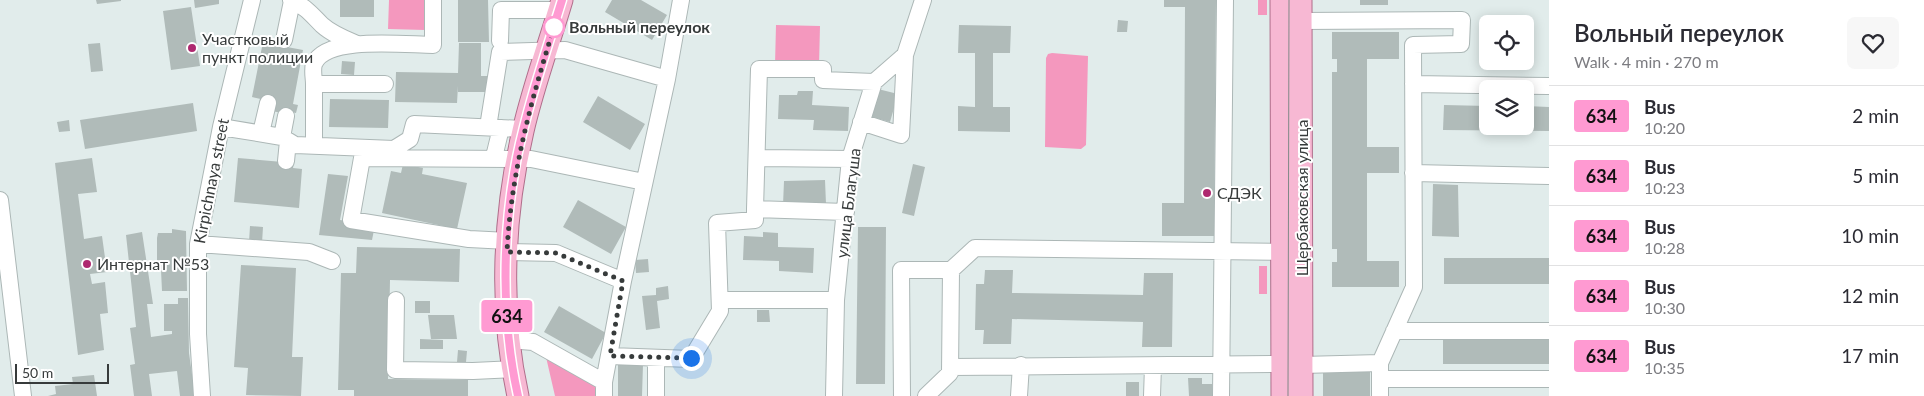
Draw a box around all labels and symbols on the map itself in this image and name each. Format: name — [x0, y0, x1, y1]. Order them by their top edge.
marker: Вольный переулок — [543, 16, 565, 38]
place label: Вольный переулок — [569, 17, 710, 36]
place label: Участковый пункт полиции — [202, 29, 313, 66]
marker: Участковый пункт полиции — [186, 42, 198, 54]
street label: Kirpichnaya street — [189, 116, 232, 245]
street label: Щербаковская улица — [1292, 120, 1311, 276]
street label: улица Благуша — [831, 147, 864, 259]
place label: СДЭК — [1217, 183, 1262, 202]
marker: СДЭК — [1201, 187, 1213, 199]
place label: Интернат №53 — [97, 254, 209, 273]
marker: Интернат №53 — [81, 258, 93, 270]
line badge: 634 — [478, 300, 536, 332]
your location — [679, 346, 704, 371]
scale bar — [15, 361, 109, 384]

